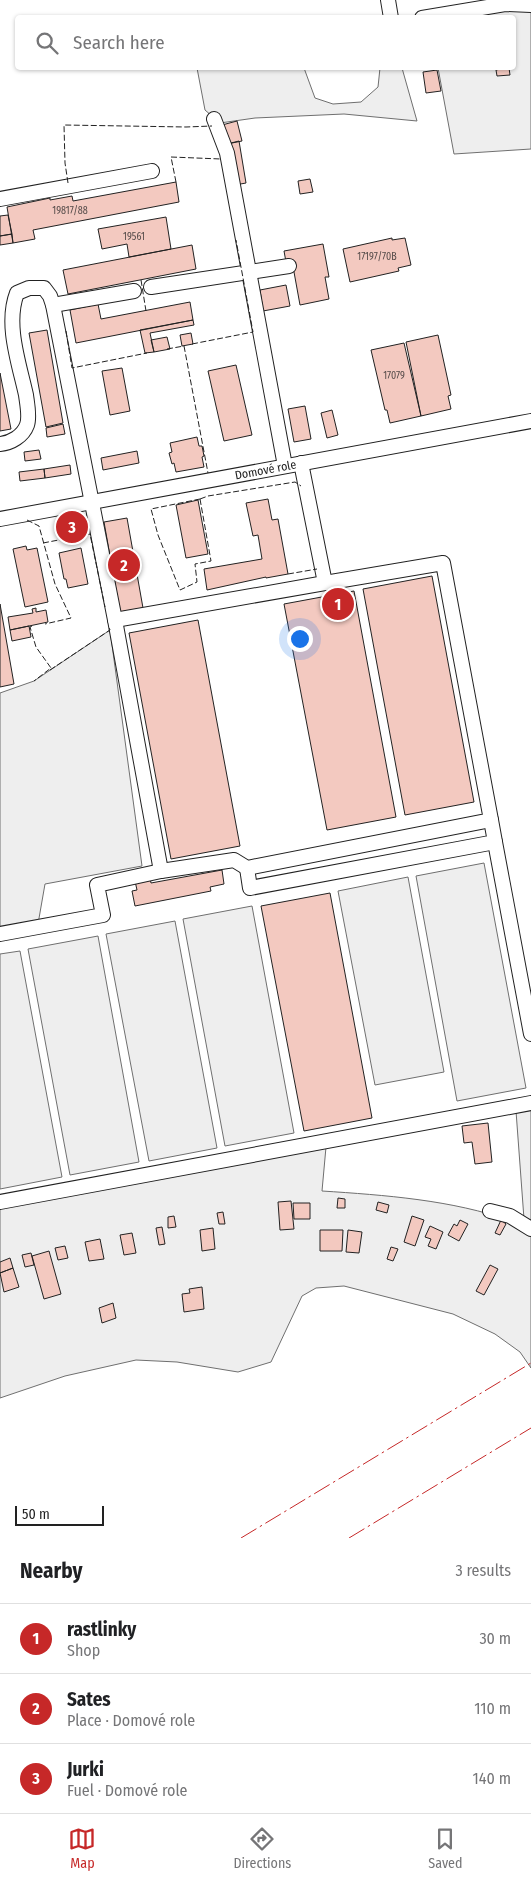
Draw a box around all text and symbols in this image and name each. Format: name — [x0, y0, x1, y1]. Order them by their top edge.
search box — [15, 15, 516, 70]
icon: search — [33, 29, 61, 57]
text: Search here — [73, 31, 165, 54]
house number: 19817/88 — [52, 205, 88, 217]
house number: 19561 — [123, 231, 145, 243]
house number: 17197/70B — [357, 251, 397, 263]
house number: 17079 — [383, 370, 405, 382]
street label: Domové role — [234, 457, 297, 483]
pin: 3 — [56, 508, 88, 546]
pin: 2 — [108, 546, 140, 584]
pin: 1 — [322, 585, 354, 623]
your location — [287, 626, 313, 652]
scale bar — [15, 1503, 104, 1526]
text: 50 m — [22, 1506, 50, 1523]
text: Nearby — [20, 1558, 82, 1584]
text: 3 results — [455, 1561, 511, 1580]
text: rastlinky — [67, 1618, 136, 1641]
text: 1 — [33, 1629, 39, 1648]
text: 30 m — [479, 1629, 511, 1648]
text: Shop — [67, 1641, 100, 1660]
text: Sates — [67, 1688, 111, 1711]
text: 2 — [32, 1699, 40, 1718]
text: 110 m — [474, 1699, 511, 1718]
text: Place · Domové role — [67, 1711, 195, 1730]
text: Jurki — [67, 1758, 104, 1781]
text: 3 — [32, 1769, 40, 1788]
text: 140 m — [473, 1769, 511, 1788]
text: Fuel · Domové role — [67, 1781, 188, 1800]
tab: Map — [68, 1825, 96, 1872]
tab: Directions — [233, 1825, 291, 1872]
tab: Saved — [428, 1825, 463, 1872]

